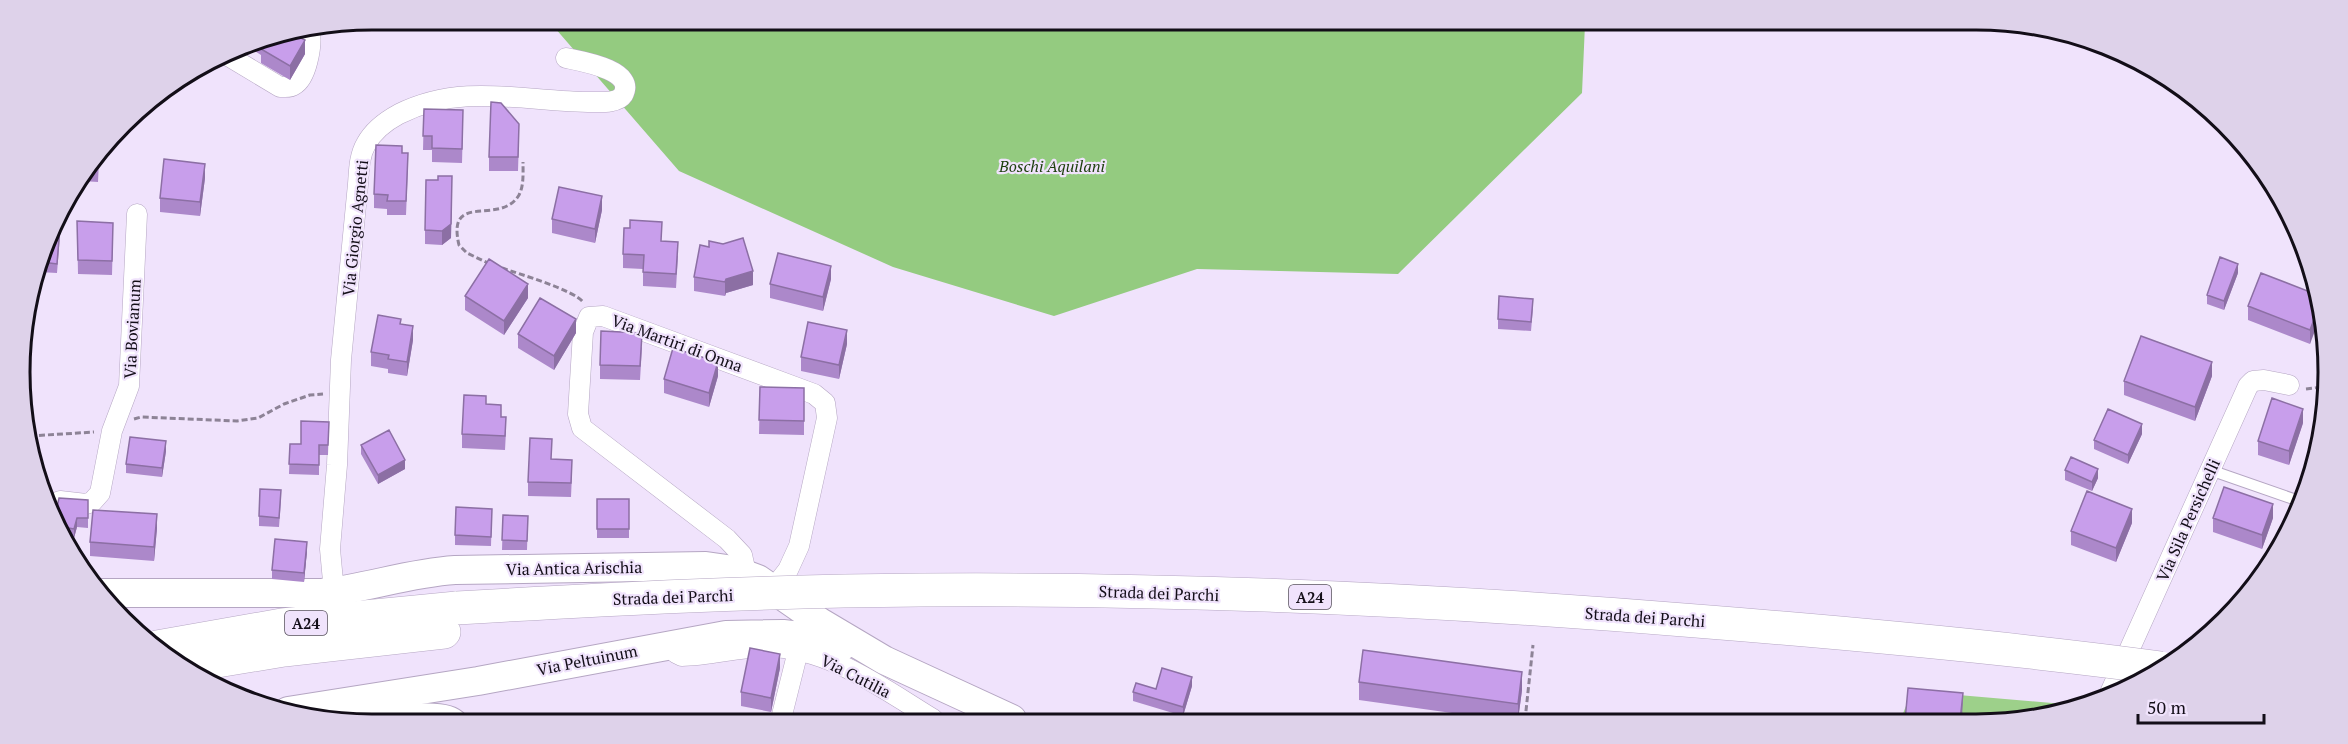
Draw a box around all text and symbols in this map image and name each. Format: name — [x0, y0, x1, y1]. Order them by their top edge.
park label: Boschi Aquilani — [998, 155, 1106, 177]
street label: Via Giorgio Agnetti — [337, 158, 373, 297]
street label: Via Bovianum — [118, 278, 146, 379]
street label: Via Martiri di Onna — [608, 309, 746, 377]
street label: Via Sila Persichelli — [2151, 455, 2225, 585]
street label: Via Antica Arischia — [506, 556, 642, 580]
street label: Strada dei Parchi — [1098, 580, 1220, 606]
street label: Strada dei Parchi — [612, 584, 734, 610]
road number: A24 — [1289, 585, 1331, 609]
street label: Strada dei Parchi — [1584, 602, 1706, 632]
road number: A24 — [285, 611, 327, 635]
street label: Via Peltuinum — [535, 639, 639, 681]
street label: Via Cutilia — [817, 649, 895, 703]
scale bar — [2138, 687, 2264, 725]
text: 50 m — [2147, 695, 2187, 719]

